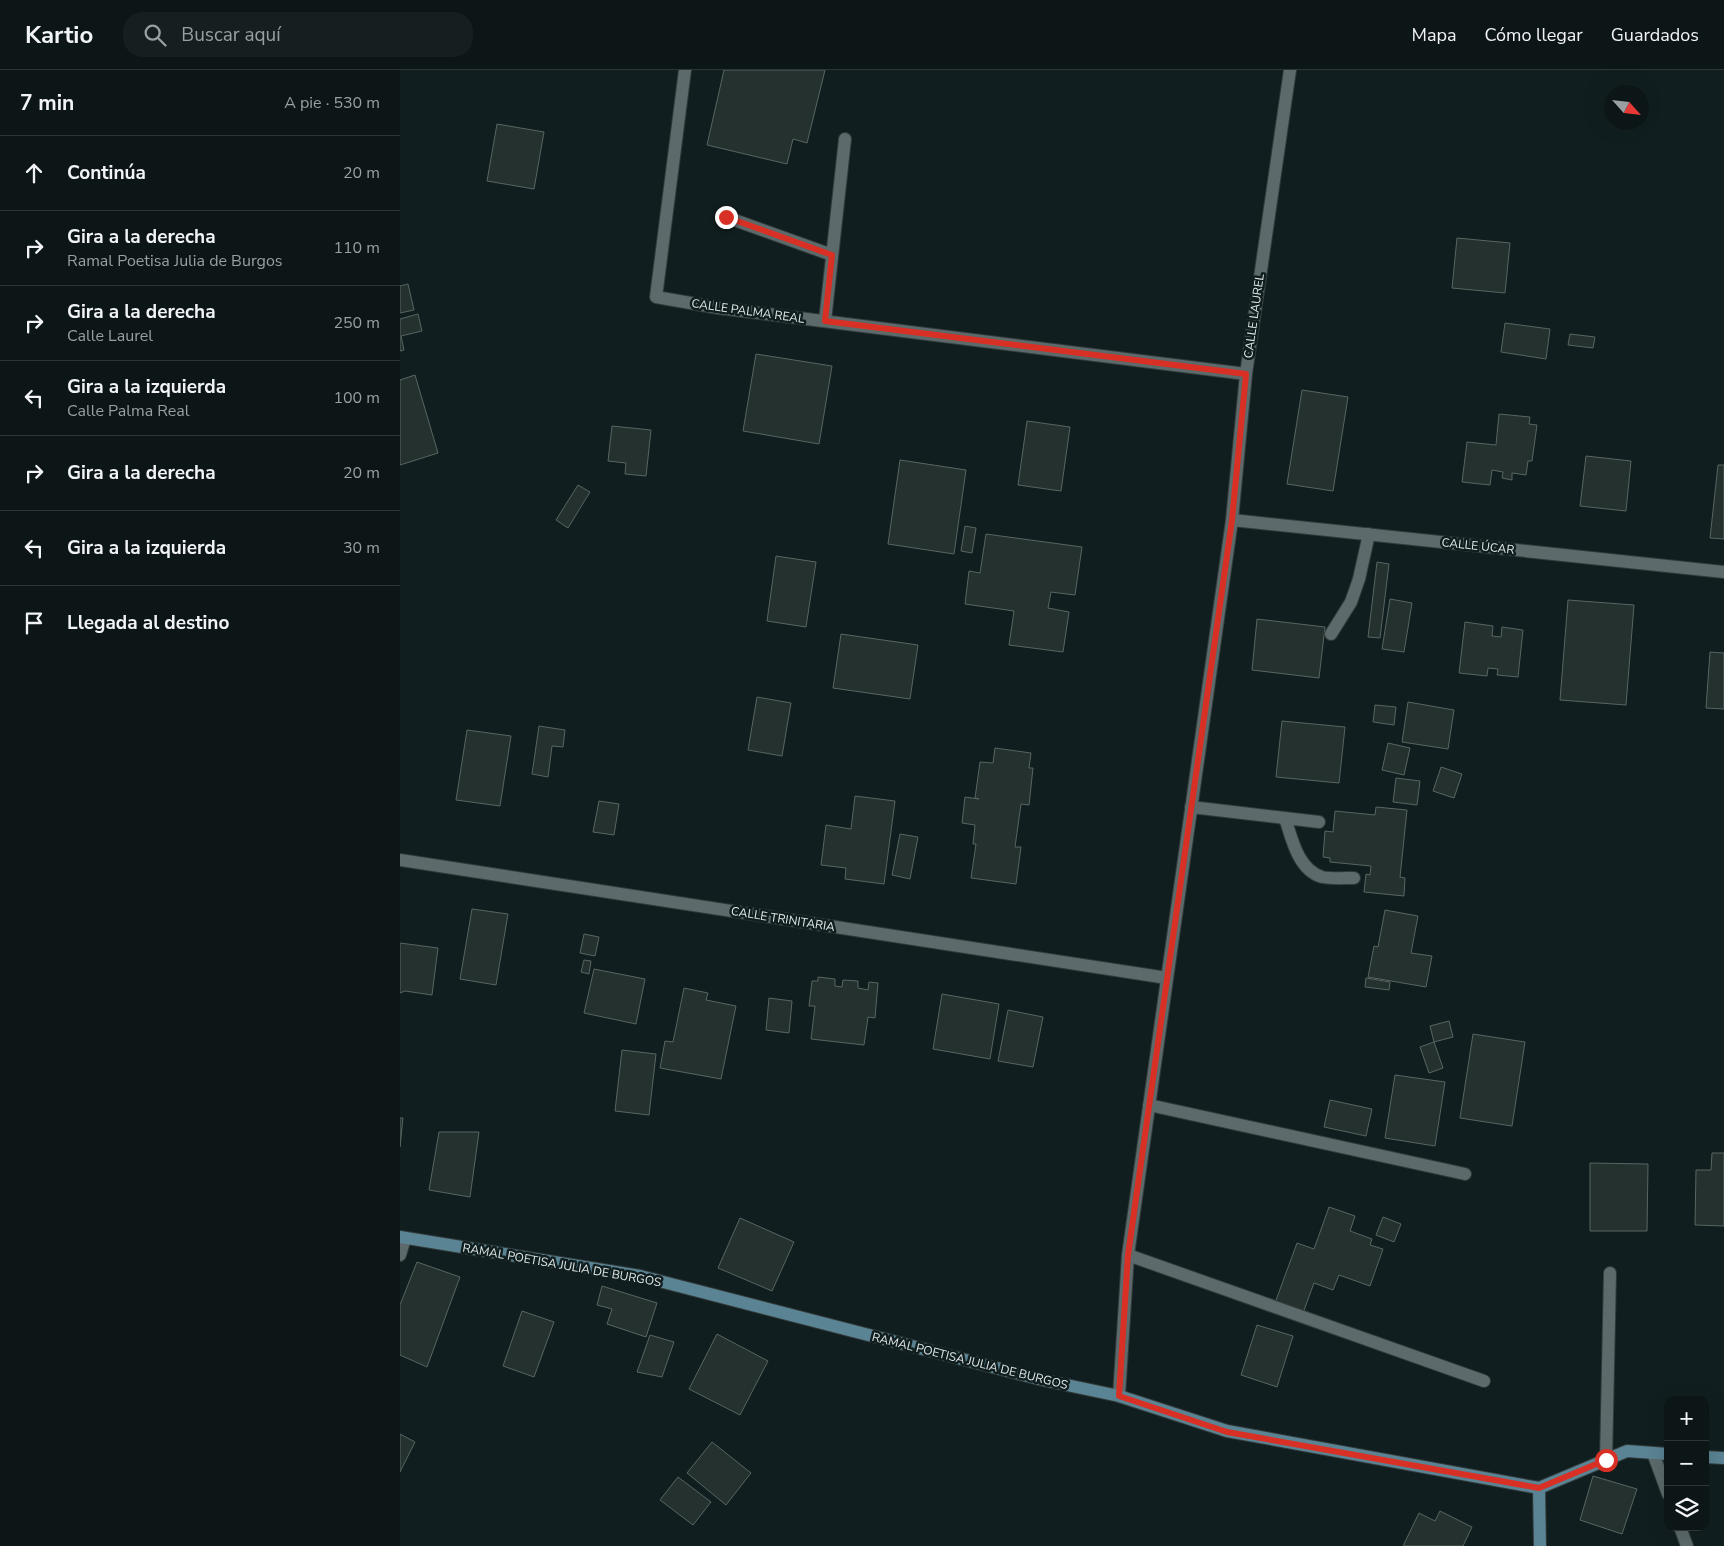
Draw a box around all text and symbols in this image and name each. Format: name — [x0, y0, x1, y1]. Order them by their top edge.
search box — [123, 12, 473, 57]
text: Kartio — [25, 19, 93, 51]
icon: search — [141, 21, 169, 49]
text: Buscar aquí — [181, 22, 281, 48]
text: Mapa — [1412, 23, 1457, 47]
text: Cómo llegar — [1485, 23, 1583, 47]
text: Guardados — [1611, 23, 1699, 47]
north arrow — [1604, 85, 1649, 130]
text: 7 min — [20, 89, 74, 117]
text: A pie · 530 m — [284, 92, 380, 114]
icon: ahead — [20, 159, 48, 187]
text: Continúa — [67, 160, 146, 186]
text: 20 m — [343, 162, 380, 184]
route end — [715, 206, 738, 229]
text: Gira a la derecha — [67, 224, 216, 250]
icon: right — [20, 234, 48, 262]
text: 110 m — [333, 237, 380, 259]
text: Ramal Poetisa Julia de Burgos — [67, 250, 283, 272]
street label: CALLE LAUREL — [1240, 272, 1268, 359]
street label: CALLE PALMA REAL — [690, 295, 806, 327]
text: Gira a la derecha — [67, 299, 216, 325]
icon: right — [20, 309, 48, 337]
text: 250 m — [333, 312, 380, 334]
text: Calle Laurel — [67, 325, 153, 347]
text: Gira a la izquierda — [67, 374, 226, 400]
icon: left — [20, 384, 48, 412]
text: 100 m — [333, 387, 380, 409]
text: Calle Palma Real — [67, 400, 190, 422]
icon: right — [20, 459, 48, 487]
text: Gira a la derecha — [67, 460, 216, 486]
text: 20 m — [343, 462, 380, 484]
icon: left — [20, 534, 48, 562]
street label: CALLE ÚCAR — [1441, 534, 1515, 558]
text: Gira a la izquierda — [67, 535, 226, 561]
text: 30 m — [343, 537, 380, 559]
icon: arrive — [20, 609, 48, 637]
text: Llegada al destino — [67, 610, 229, 636]
street label: CALLE TRINITARIA — [730, 903, 836, 935]
street label: RAMAL POETISA JULIA DE BURGOS — [461, 1240, 663, 1290]
street label: RAMAL POETISA JULIA DE BURGOS — [870, 1329, 1070, 1393]
map controls — [1664, 1396, 1709, 1531]
button: + — [1664, 1396, 1709, 1441]
button: − — [1664, 1441, 1709, 1486]
route start — [1595, 1449, 1618, 1472]
button: layers — [1664, 1486, 1709, 1531]

